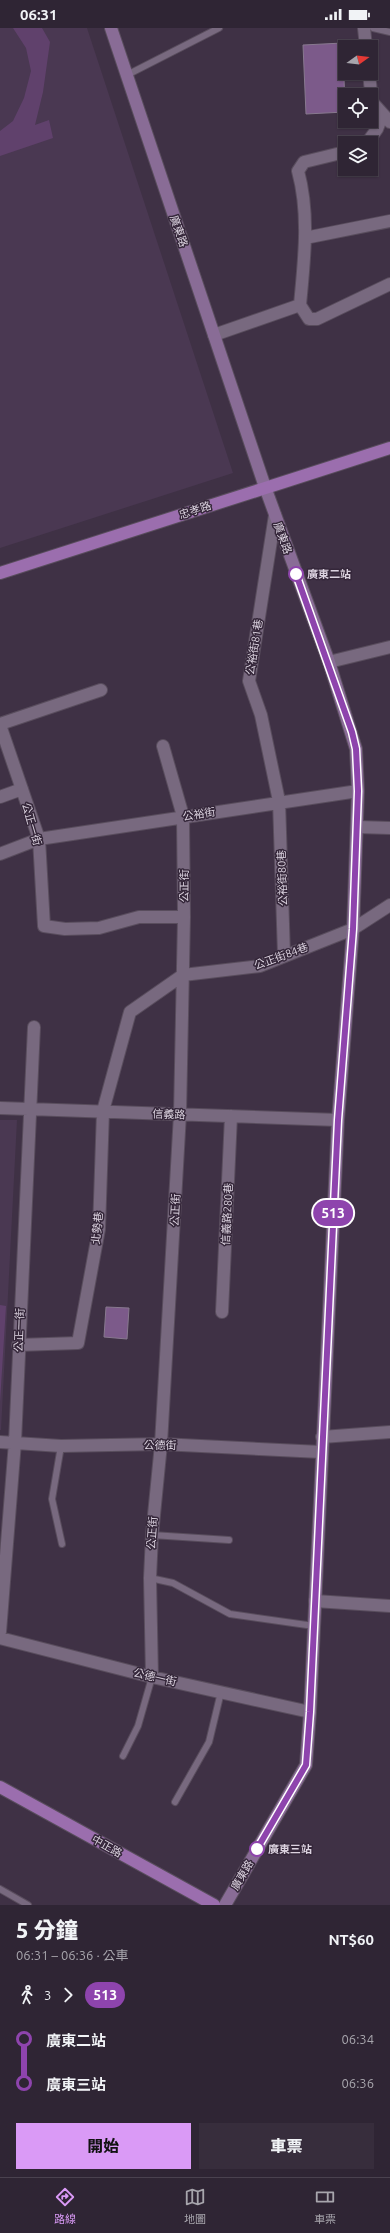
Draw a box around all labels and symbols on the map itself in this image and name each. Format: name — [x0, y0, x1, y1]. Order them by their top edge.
north arrow — [338, 40, 378, 80]
street label: 廣東路 — [168, 213, 190, 249]
street label: 忠孝路 — [177, 499, 213, 521]
street label: 廣東路 — [272, 520, 294, 556]
marker: 廣東二站 — [288, 566, 304, 582]
place label: 廣東二站 — [307, 568, 351, 580]
street label: 公裕街81巷 — [244, 618, 264, 676]
street label: 公正一街 — [20, 801, 44, 847]
street label: 公裕街 — [182, 805, 216, 823]
street label: 公裕街80巷 — [275, 850, 289, 906]
street label: 公正街 — [178, 870, 190, 903]
street label: 公正街84巷 — [252, 941, 310, 971]
street label: 信義路 — [152, 1107, 186, 1121]
street label: 信義路280巷 — [219, 1182, 235, 1246]
street label: 公正街 — [168, 1193, 182, 1227]
line badge: 513 — [310, 1200, 356, 1226]
street label: 北勢巷 — [89, 1211, 105, 1245]
street label: 公正一街 — [12, 1308, 26, 1352]
street label: 公德街 — [143, 1439, 177, 1451]
street label: 公正街 — [145, 1516, 159, 1550]
street label: 公德一街 — [132, 1666, 178, 1688]
street label: 中正路 — [90, 1833, 124, 1859]
marker: 廣東三站 — [249, 1841, 265, 1857]
place label: 廣東三站 — [268, 1843, 312, 1855]
street label: 廣東路 — [229, 1858, 255, 1892]

